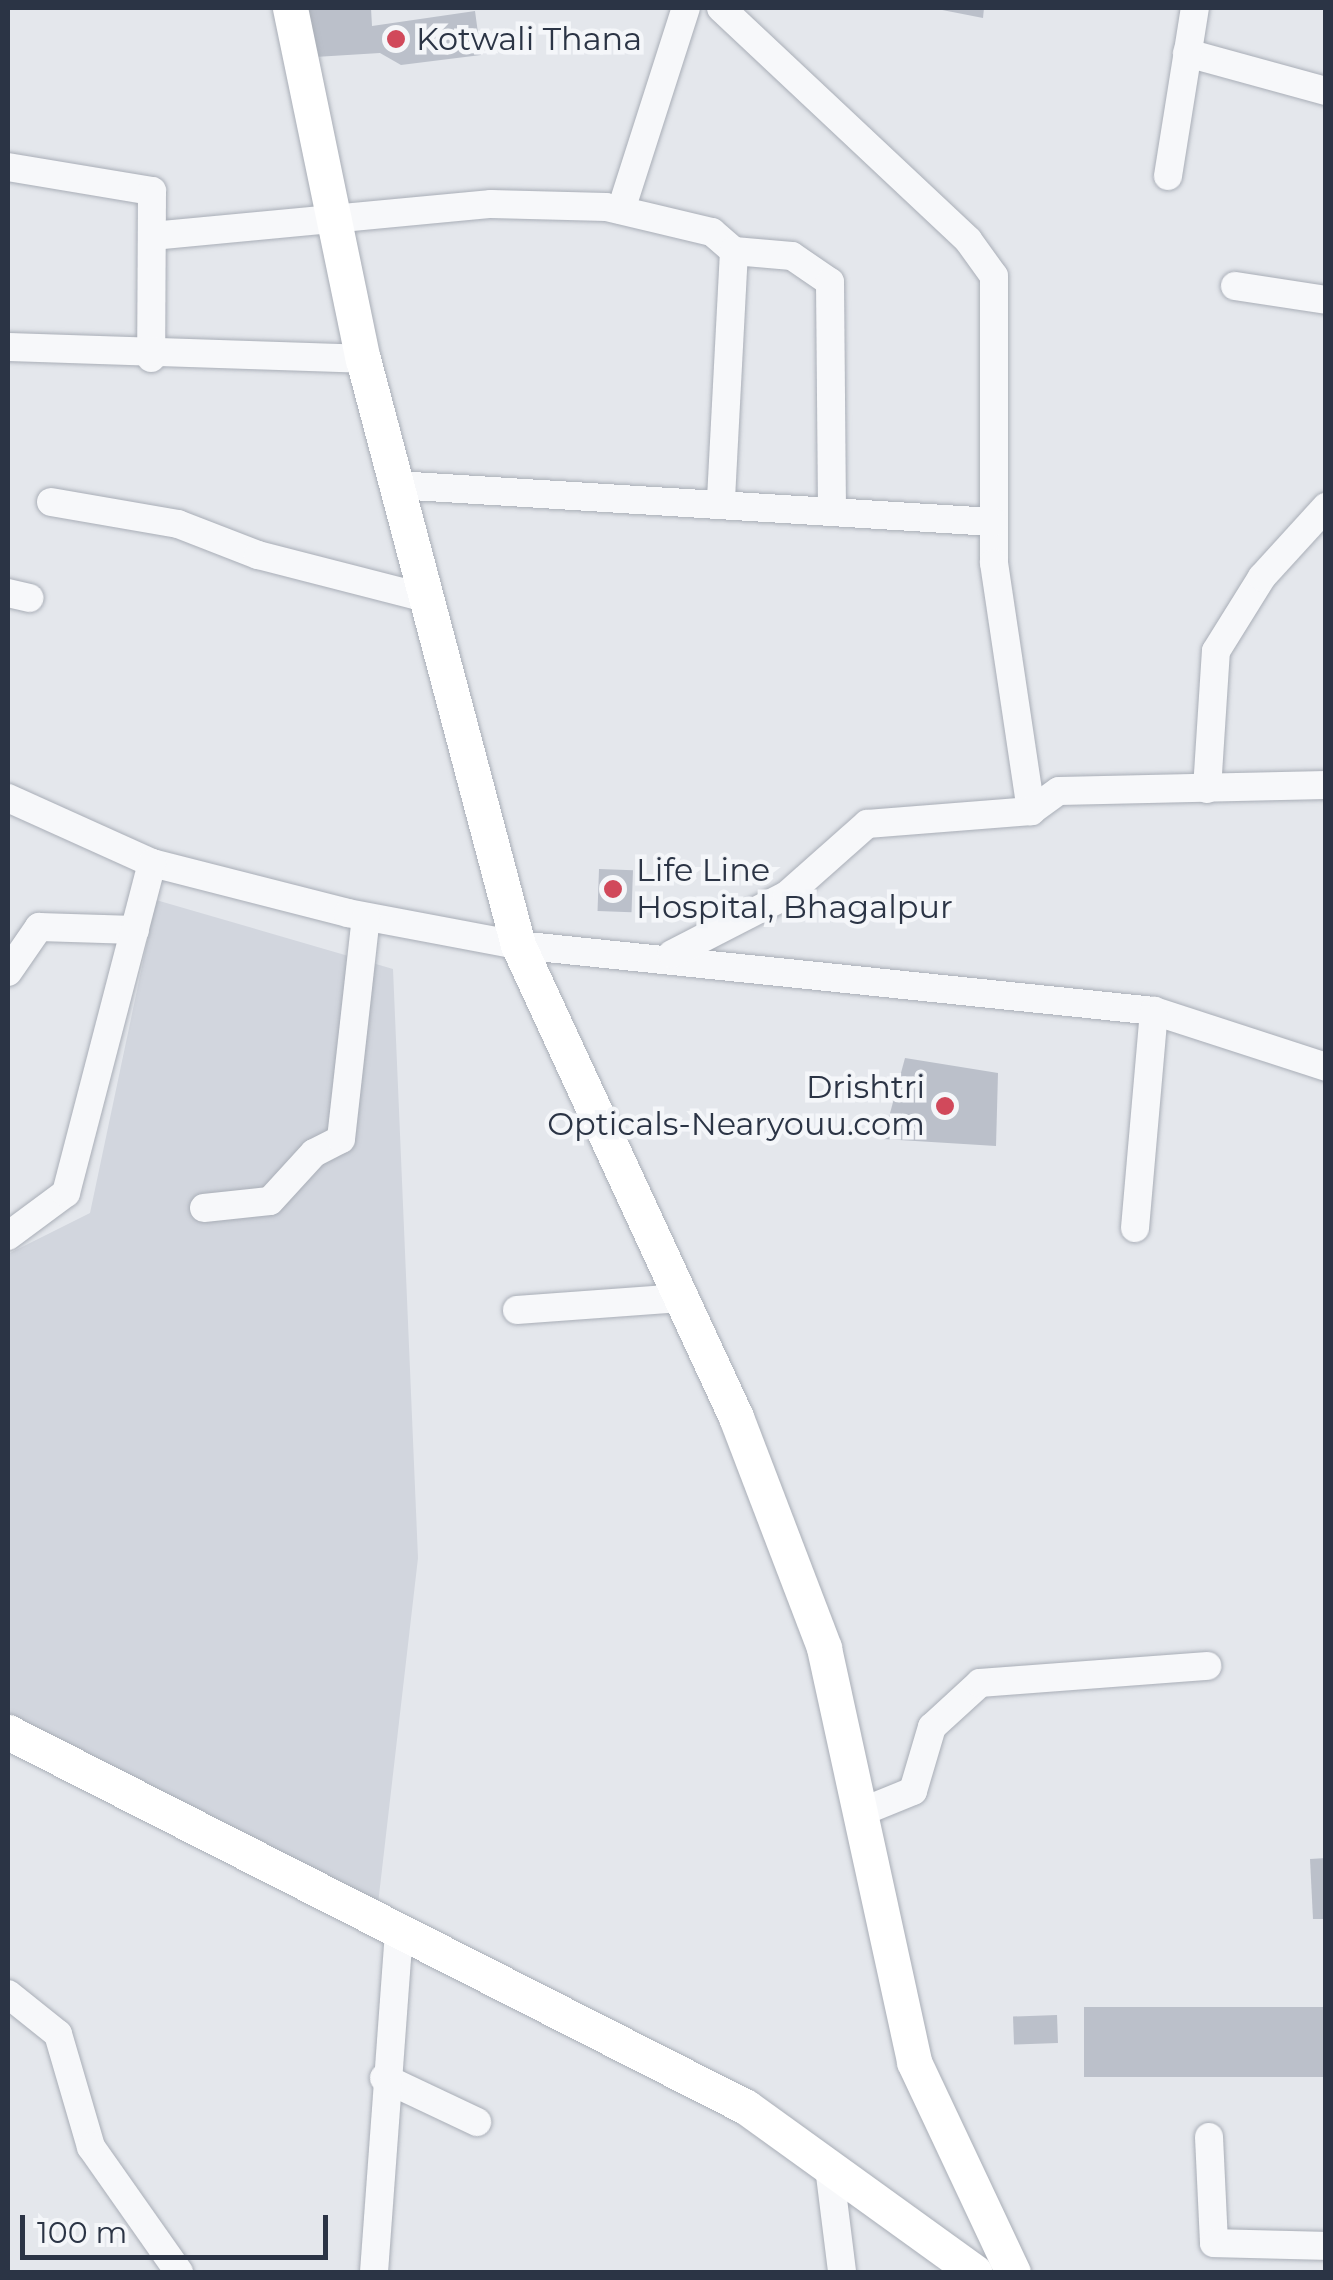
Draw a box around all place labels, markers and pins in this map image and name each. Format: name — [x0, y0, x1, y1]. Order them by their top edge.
place label: Kotwali Thana — [416, 20, 642, 58]
marker: Kotwali Thana — [385, 28, 407, 50]
place label: Life Line Hospital, Bhagalpur — [636, 852, 953, 927]
marker: Life Line Hospital, Bhagalpur — [600, 876, 626, 902]
place label: Drishtri Opticals-Nearyouu.com — [547, 1069, 925, 1144]
marker: Drishtri Opticals-Nearyouu.com — [934, 1095, 956, 1117]

